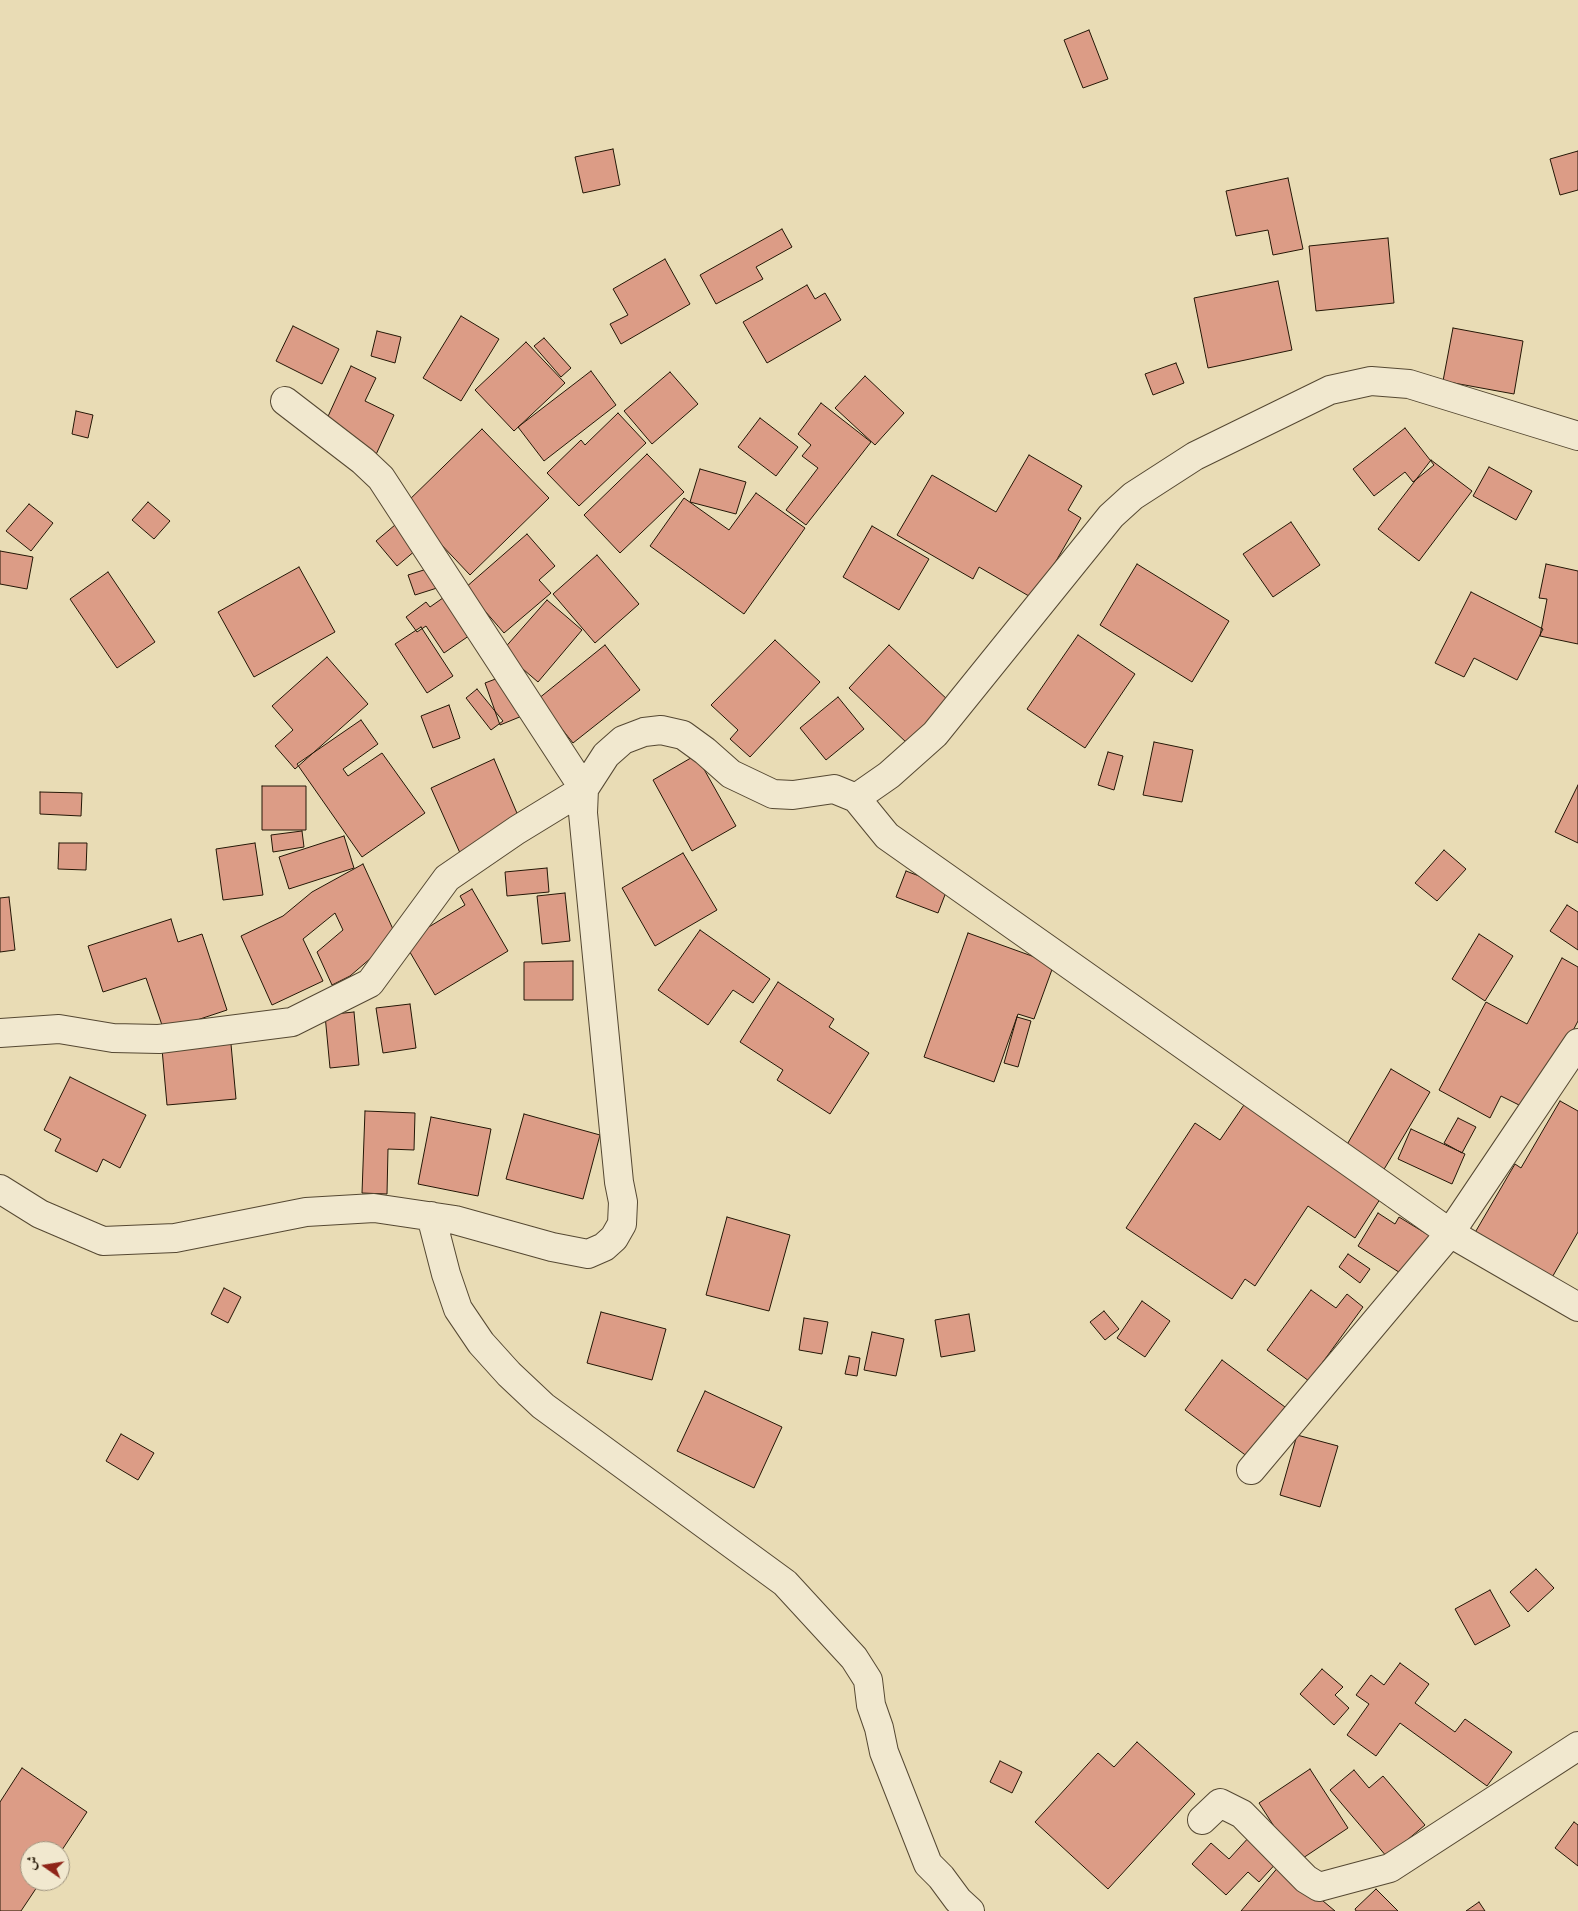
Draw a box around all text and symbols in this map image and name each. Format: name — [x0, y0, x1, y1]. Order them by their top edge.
north arrow — [20, 1841, 70, 1891]
text: ش — [21, 1854, 42, 1872]

